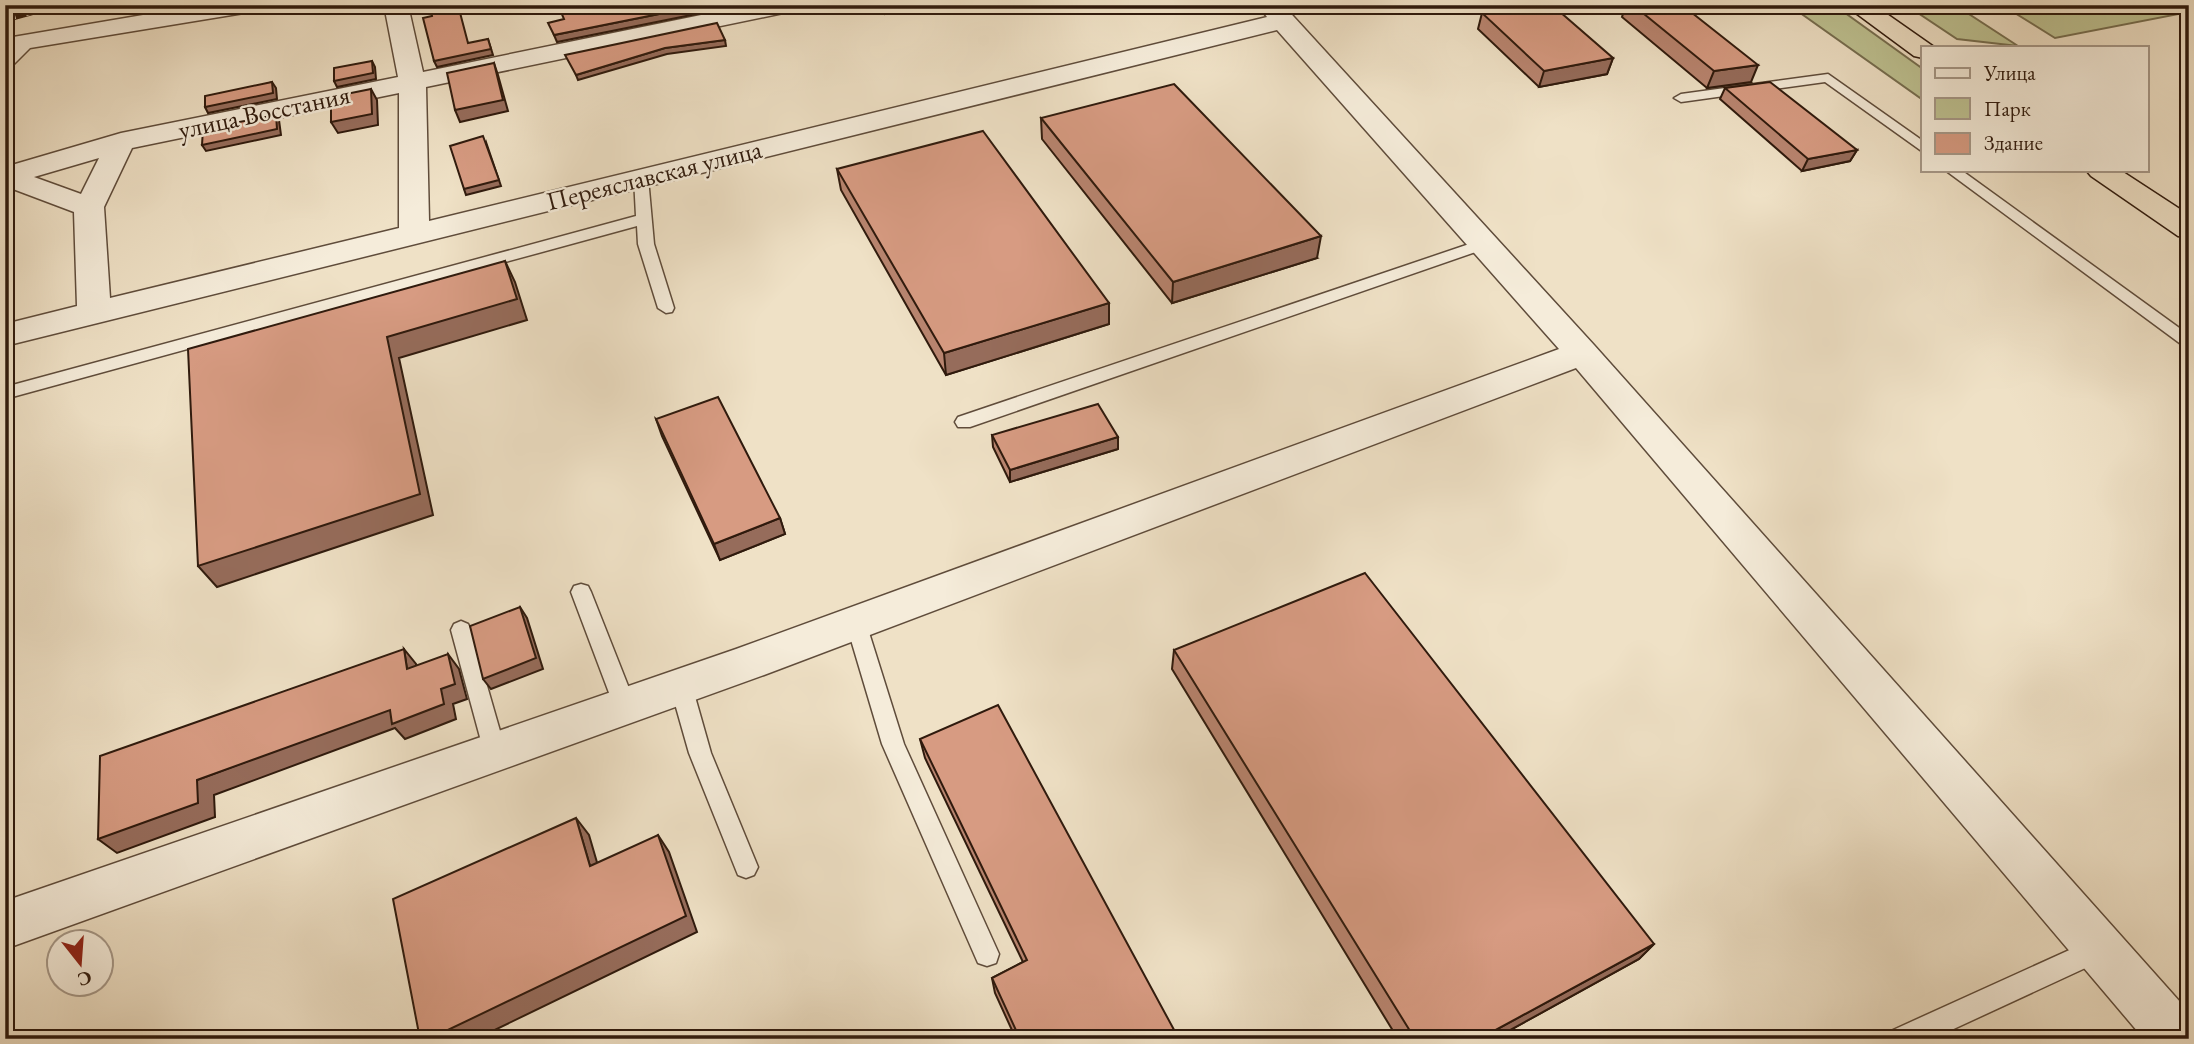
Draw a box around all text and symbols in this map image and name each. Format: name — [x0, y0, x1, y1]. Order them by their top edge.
legend — [1921, 46, 2148, 172]
text: Улица — [1983, 59, 2036, 86]
street label: улица Восстания — [175, 77, 353, 147]
text: Парк — [1984, 95, 2031, 122]
text: Здание — [1984, 129, 2043, 156]
street label: Переяславская улица — [543, 132, 766, 218]
north arrow — [46, 928, 116, 998]
text: С — [75, 965, 95, 993]

